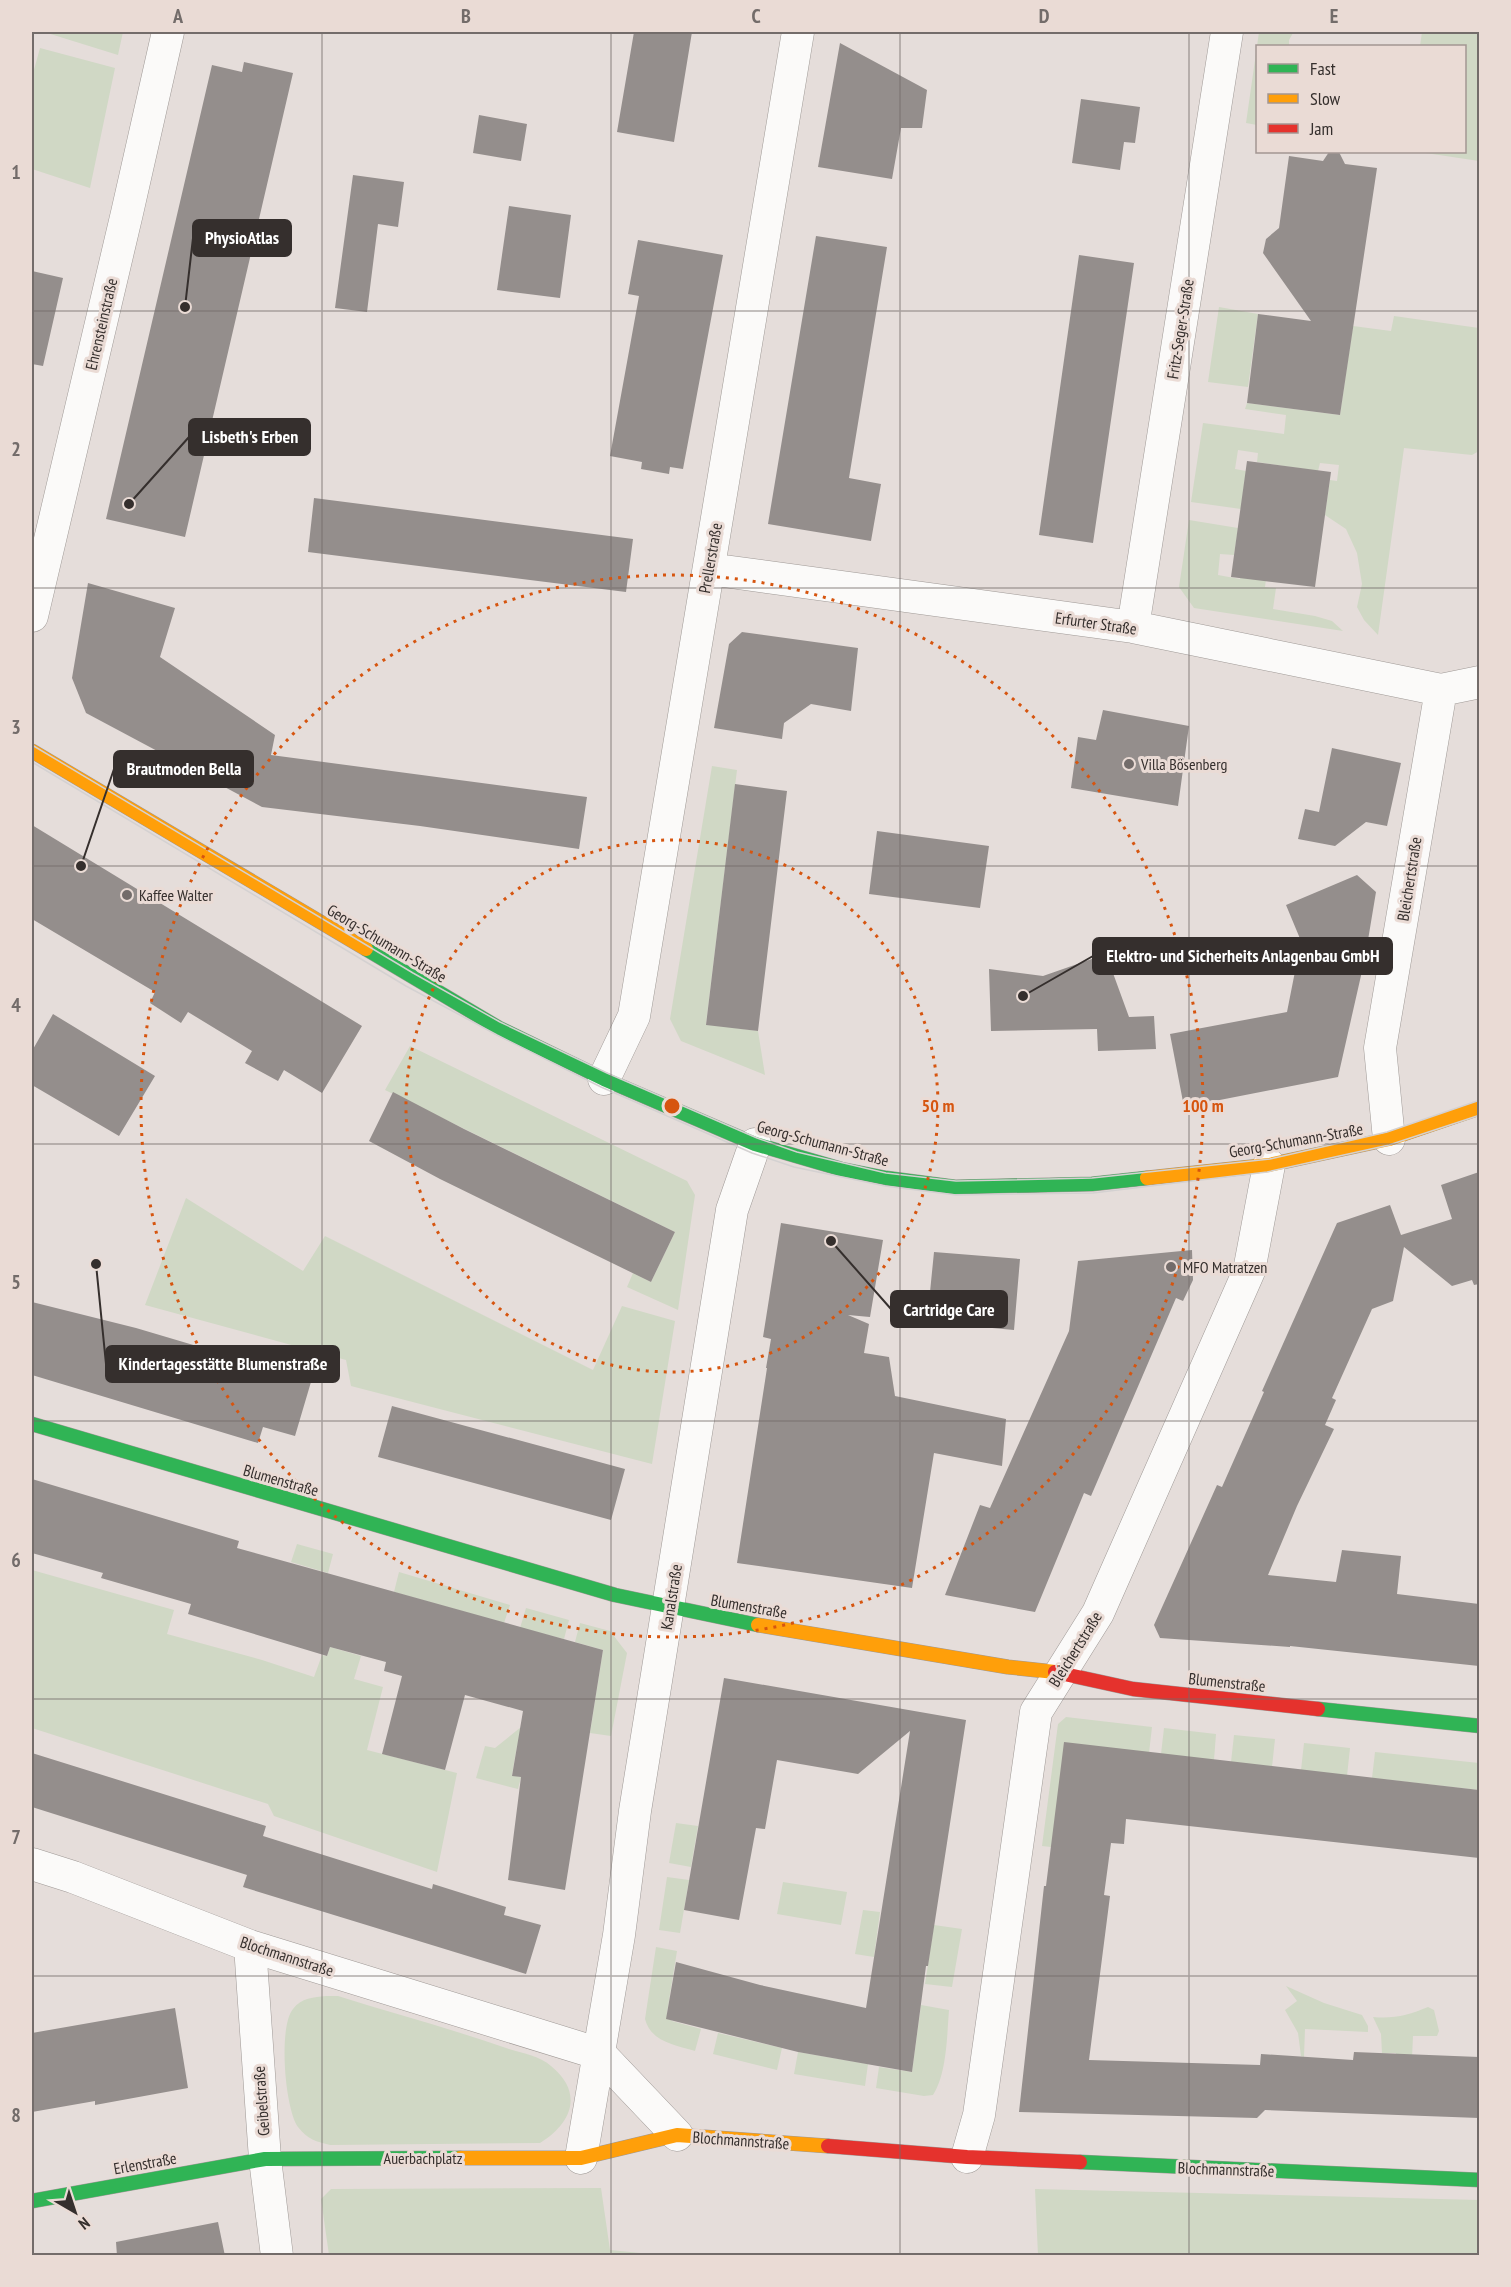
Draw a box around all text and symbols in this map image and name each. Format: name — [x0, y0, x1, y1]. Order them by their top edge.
text: A — [172, 3, 184, 29]
text: B — [461, 3, 471, 29]
text: C — [751, 3, 761, 29]
text: D — [1039, 3, 1050, 29]
text: E — [1330, 3, 1338, 29]
legend — [1256, 45, 1466, 153]
text: Fast — [1310, 57, 1336, 80]
text: Slow — [1310, 87, 1341, 110]
text: Jam — [1309, 117, 1333, 140]
text: 1 — [11, 159, 21, 185]
callout: PhysioAtlas — [193, 220, 291, 256]
text: PhysioAtlas — [205, 226, 279, 249]
street label: Ehrensteinstraße — [81, 276, 121, 372]
street label: Fritz-Seger-Straße — [1162, 278, 1198, 380]
callout: Lisbeth's Erben — [189, 419, 310, 455]
text: Lisbeth's Erben — [202, 425, 298, 448]
text: 2 — [11, 436, 21, 462]
street label: Prellerstraße — [694, 521, 726, 595]
street label: Erfurter Straße — [1054, 607, 1138, 639]
text: 3 — [11, 714, 21, 740]
callout: Brautmoden Bella — [114, 751, 253, 787]
place label: Villa Bösenberg — [1140, 754, 1227, 774]
text: Brautmoden Bella — [127, 757, 241, 780]
marker: Villa Bösenberg — [1122, 757, 1136, 771]
street label: Bleichertstraße — [1392, 836, 1426, 922]
place label: Kaffee Walter — [139, 885, 213, 905]
marker: Kaffee Walter — [120, 888, 134, 902]
street label: Georg-Schumann-Straße — [324, 899, 450, 987]
callout: Elektro- und Sicherheits Anlagenbau GmbH — [1093, 938, 1392, 974]
text: Elektro- und Sicherheits Anlagenbau GmbH — [1106, 944, 1380, 967]
text: 4 — [11, 992, 21, 1018]
text: 50 m — [922, 1094, 954, 1117]
text: 100 m — [1182, 1094, 1224, 1117]
centre of rings — [662, 1096, 682, 1116]
street label: Georg-Schumann-Straße — [755, 1116, 891, 1170]
street label: Georg-Schumann-Straße — [1227, 1118, 1365, 1162]
place label: MFO Matratzen — [1183, 1257, 1267, 1277]
marker: MFO Matratzen — [1164, 1260, 1178, 1274]
text: 5 — [11, 1269, 21, 1295]
callout: Cartridge Care — [891, 1291, 1007, 1327]
text: Cartridge Care — [903, 1298, 995, 1321]
callout: Kindertagesstätte Blumenstraße — [106, 1346, 339, 1382]
text: Kindertagesstätte Blumenstraße — [119, 1352, 328, 1375]
street label: Blumenstraße — [241, 1460, 321, 1500]
text: 6 — [11, 1547, 21, 1573]
street label: Kanalstraße — [656, 1563, 686, 1631]
street label: Blumenstraße — [709, 1589, 789, 1623]
street label: Bleichertstraße — [1044, 1608, 1106, 1690]
street label: Blumenstraße — [1188, 1668, 1266, 1696]
text: 7 — [11, 1824, 21, 1850]
street label: Blochmannstraße — [238, 1932, 336, 1980]
street label: Geibelstraße — [249, 2065, 273, 2137]
text: 8 — [11, 2102, 21, 2128]
street label: Blochmannstraße — [692, 2127, 790, 2153]
street label: Erlenstraße — [112, 2148, 178, 2178]
street label: Auerbachplatz — [384, 2148, 463, 2168]
street label: Blochmannstraße — [1177, 2157, 1275, 2181]
north arrow — [45, 2182, 105, 2242]
text: N — [75, 2213, 94, 2234]

